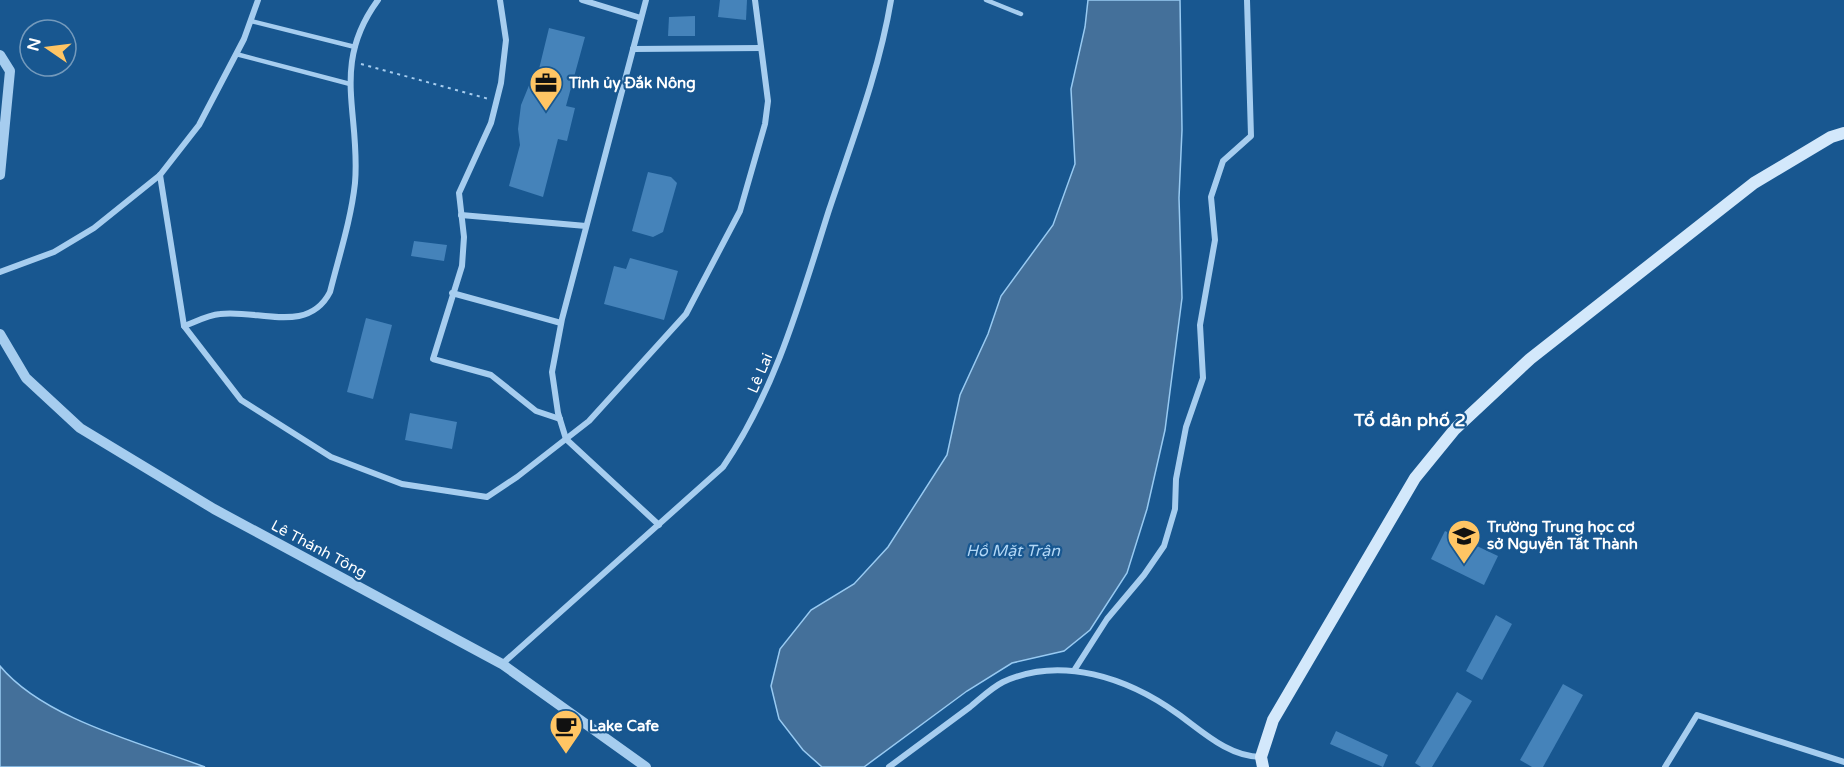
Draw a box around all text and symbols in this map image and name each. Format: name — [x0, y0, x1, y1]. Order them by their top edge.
north arrow — [18, 18, 78, 78]
text: N — [23, 36, 46, 53]
office icon: Tỉnh ủy Đắk Nông — [528, 65, 564, 112]
place label: Tỉnh ủy Đắk Nông — [568, 74, 696, 93]
street label: Lê Lai — [744, 350, 776, 396]
district label: Tổ dân phố 2 — [1353, 409, 1466, 431]
street label: Lê Thánh Tông — [268, 516, 370, 582]
school or university icon: Trường Trung học cơ sở Nguyễn Tất Thành — [1446, 518, 1482, 565]
place label: Trường Trung học cơ sở Nguyễn Tất Thành — [1486, 518, 1638, 554]
water label: Hồ Mặt Trận — [966, 541, 1061, 561]
cafe icon: Lake Cafe — [548, 708, 584, 755]
place label: Lake Cafe — [589, 717, 659, 735]

